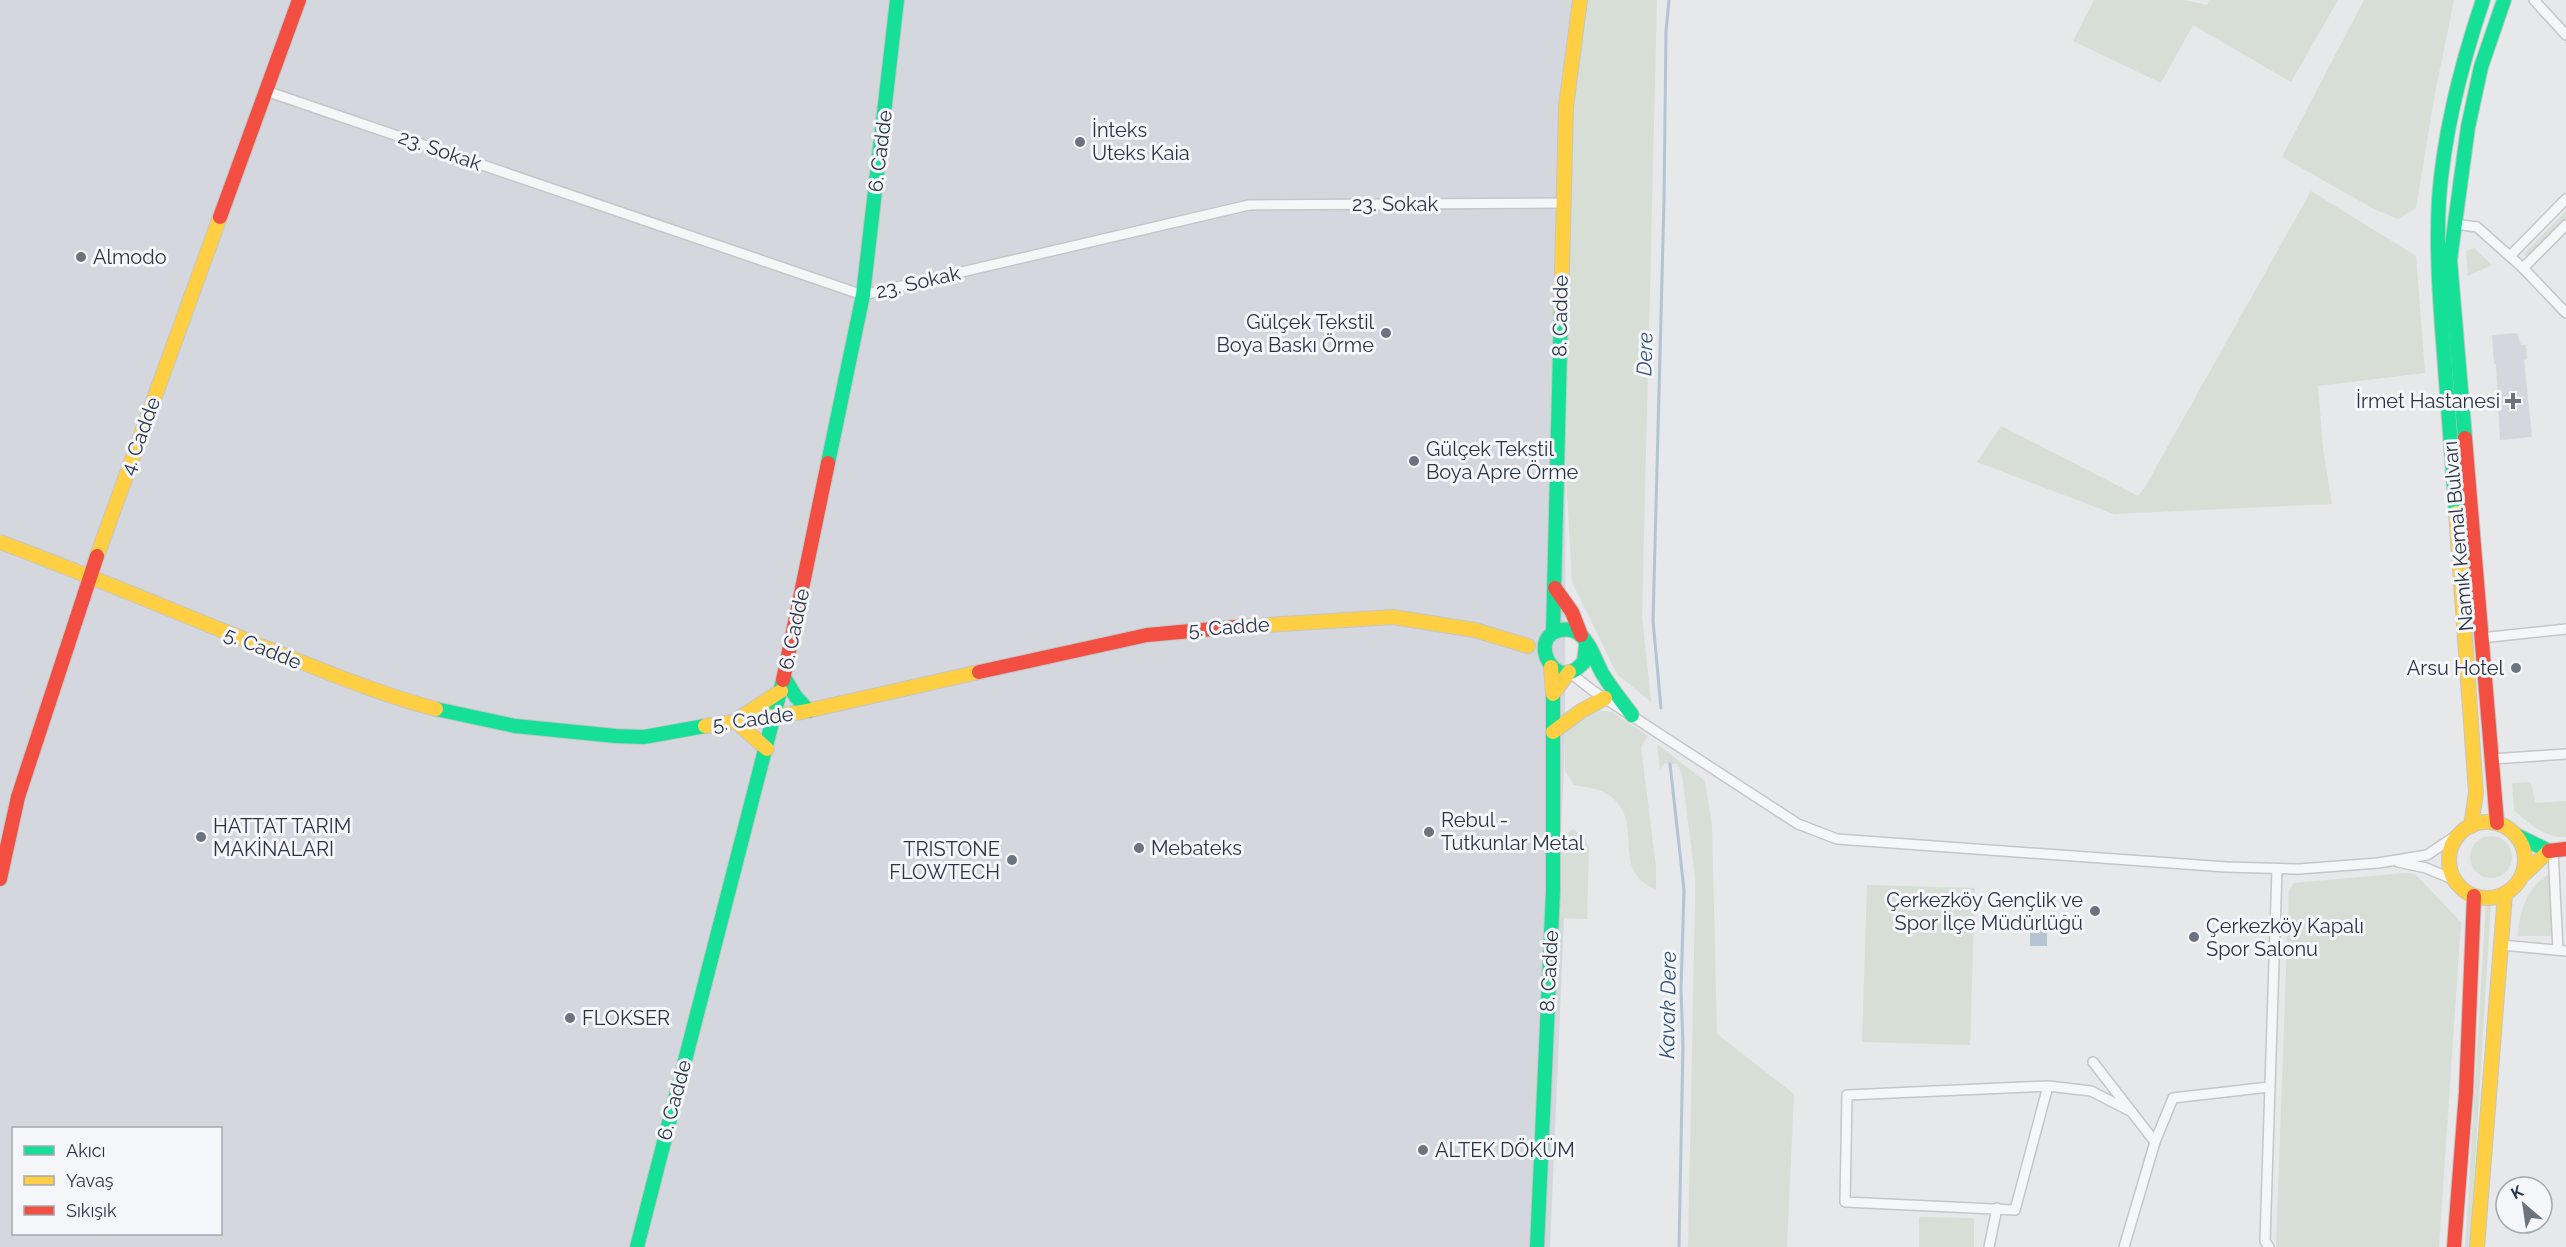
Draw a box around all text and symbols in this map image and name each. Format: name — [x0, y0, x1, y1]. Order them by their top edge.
street label: 6. Cadde — [863, 108, 897, 193]
place label: İnteks Uteks Kaia — [1092, 117, 1190, 165]
street label: 23. Sokak — [395, 125, 485, 175]
marker: İnteks Uteks Kaia — [1073, 135, 1087, 149]
street label: 23. Sokak — [1352, 192, 1438, 216]
place label: Almodo — [93, 245, 167, 269]
marker: Almodo — [74, 250, 88, 264]
street label: 23. Sokak — [873, 261, 963, 303]
street label: 8. Cadde — [1547, 275, 1573, 357]
place label: Gülçek Tekstil Boya Baskı Örme — [1217, 310, 1375, 357]
marker: Gülçek Tekstil Boya Baskı Örme — [1379, 326, 1393, 340]
water label: Dere — [1631, 332, 1658, 376]
place label: İrmet Hastanesi — [2356, 388, 2500, 413]
marker: İrmet Hastanesi — [2504, 392, 2522, 410]
street label: 4. Cadde — [115, 394, 165, 478]
place label: Gülçek Tekstil Boya Apre Örme — [1426, 437, 1579, 484]
street label: Namık Kemal Bulvarı — [2438, 440, 2478, 632]
marker: Gülçek Tekstil Boya Apre Örme — [1407, 454, 1421, 468]
street label: 6. Cadde — [774, 586, 814, 672]
street label: 5. Cadde — [1188, 612, 1271, 642]
street label: 5. Cadde — [221, 622, 305, 674]
place label: Arsu Hotel — [2407, 656, 2505, 680]
marker: Arsu Hotel — [2509, 661, 2523, 675]
street label: 5. Cadde — [711, 701, 795, 737]
place label: Rebul - Tutkunlar Metal — [1441, 808, 1585, 855]
place label: HATTAT TARIM MAKİNALARI — [213, 814, 351, 861]
marker: Rebul - Tutkunlar Metal — [1422, 825, 1436, 839]
marker: HATTAT TARIM MAKİNALARI — [194, 830, 208, 844]
place label: Mebateks — [1151, 836, 1242, 860]
place label: TRISTONE FLOWTECH — [889, 837, 1000, 884]
marker: Mebateks — [1132, 841, 1146, 855]
marker: TRISTONE FLOWTECH — [1005, 853, 1019, 867]
place label: Çerkezköy Gençlik ve Spor İlçe Müdürlüğü — [1886, 888, 2083, 935]
marker: Çerkezköy Gençlik ve Spor İlçe Müdürlüğü — [2088, 904, 2102, 918]
place label: Çerkezköy Kapalı Spor Salonu — [2206, 914, 2364, 961]
street label: 8. Cadde — [1535, 929, 1563, 1013]
marker: Çerkezköy Kapalı Spor Salonu — [2187, 930, 2201, 944]
water label: Kavak Dere — [1654, 951, 1681, 1059]
place label: FLOKSER — [582, 1006, 670, 1030]
marker: FLOKSER — [563, 1011, 577, 1025]
street label: 6. Cadde — [652, 1057, 696, 1143]
legend — [12, 1127, 222, 1235]
place label: ALTEK DÖKÜM — [1435, 1138, 1575, 1162]
text: Akıcı — [66, 1140, 105, 1161]
marker: ALTEK DÖKÜM — [1416, 1143, 1430, 1157]
text: Yavaş — [66, 1170, 114, 1191]
north arrow — [2494, 1175, 2554, 1235]
text: K — [2508, 1181, 2527, 1203]
text: Sıkışık — [66, 1200, 117, 1221]

